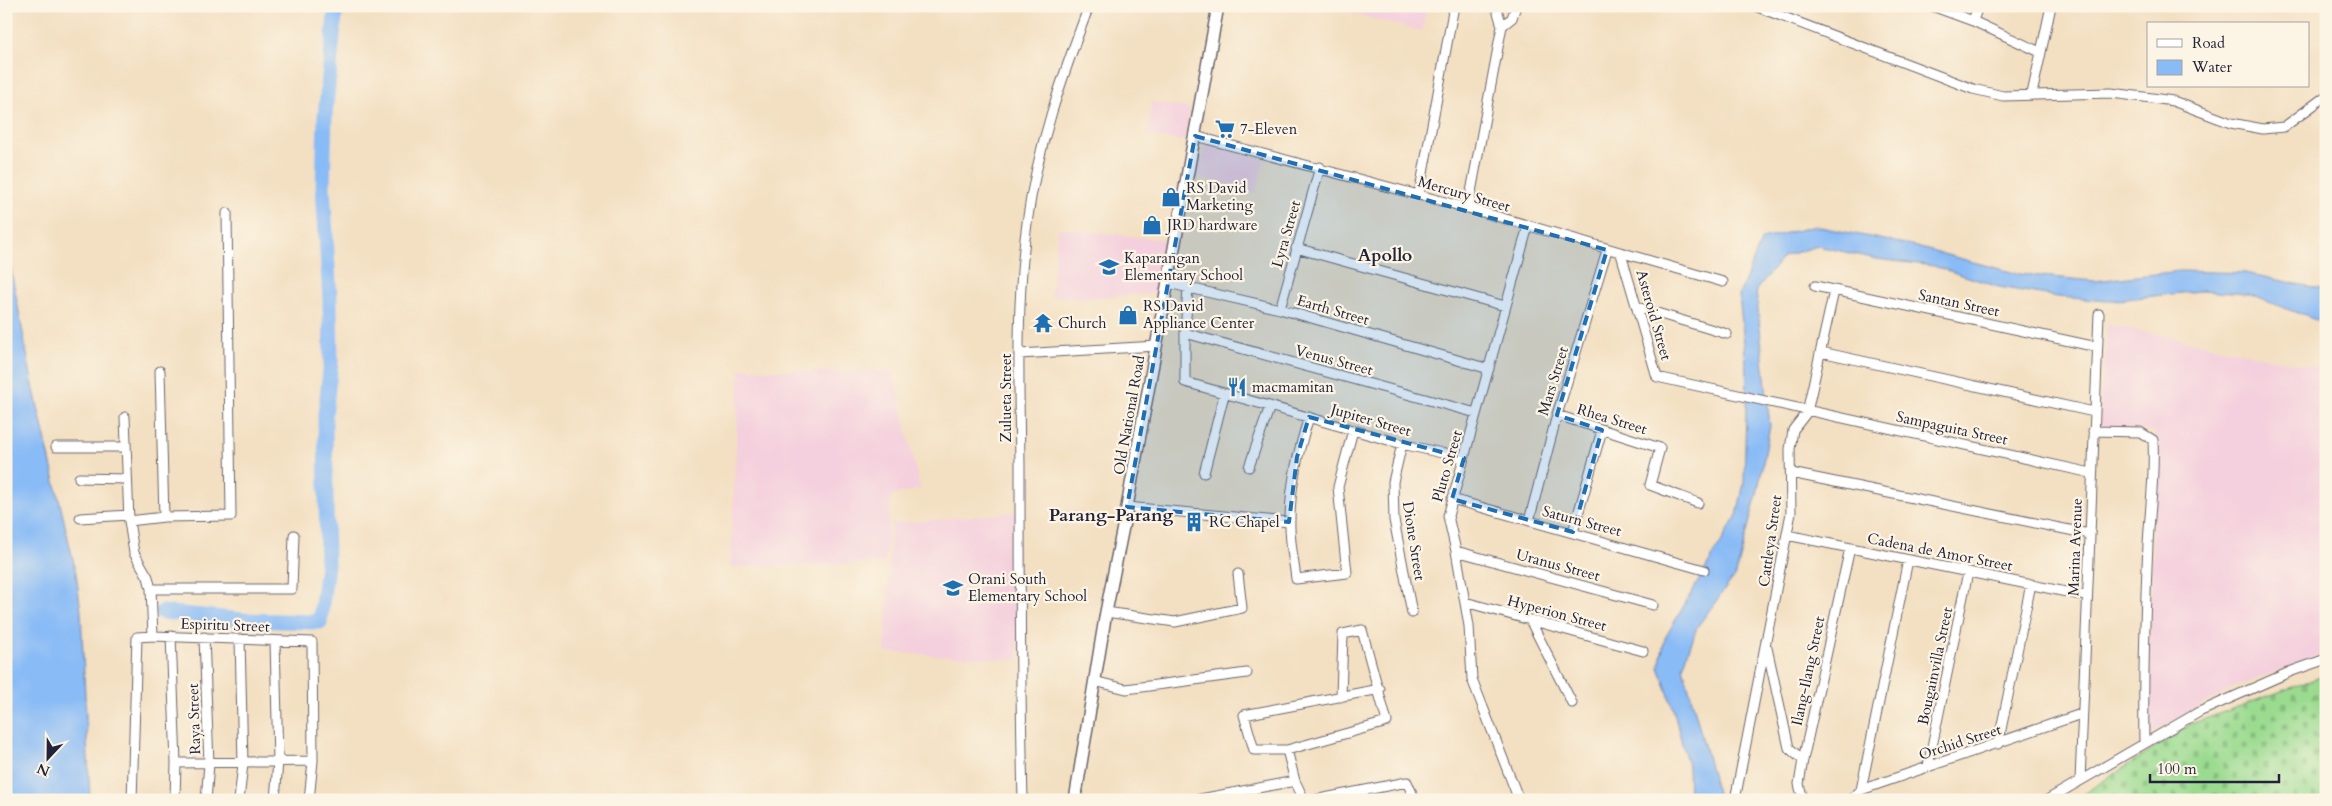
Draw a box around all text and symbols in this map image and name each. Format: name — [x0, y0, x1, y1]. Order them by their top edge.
legend — [2147, 22, 2310, 88]
text: Road — [2192, 33, 2225, 53]
text: Water — [2191, 57, 2233, 77]
supermarket icon: 7-Eleven — [1214, 118, 1236, 140]
place label: 7-Eleven — [1240, 119, 1298, 139]
street label: Mercury Street — [1416, 171, 1513, 217]
place label: RS David Marketing — [1186, 178, 1253, 215]
shop icon: RS David Marketing — [1160, 186, 1182, 208]
street label: Lyra Street — [1267, 198, 1305, 270]
shop icon: JRD hardware — [1141, 214, 1163, 236]
place label: JRD hardware — [1165, 215, 1258, 235]
district label: Apollo — [1358, 243, 1412, 268]
place label: Kaparangan Elementary School — [1124, 248, 1243, 285]
school or university icon: Kaparangan Elementary School — [1098, 256, 1120, 278]
street label: Asteroid Street — [1632, 267, 1677, 363]
street label: Santan Street — [1917, 285, 2002, 321]
street label: Earth Street — [1295, 290, 1372, 330]
place label: RS David Appliance Center — [1143, 296, 1255, 333]
shop icon: RS David Appliance Center — [1117, 304, 1139, 326]
temple icon: Church — [1032, 312, 1054, 334]
place label: Church — [1058, 313, 1107, 333]
street label: Venus Street — [1293, 340, 1375, 380]
street label: Mars Street — [1533, 344, 1573, 418]
street label: Zulueta Street — [996, 353, 1016, 443]
street label: Old National Road — [1109, 354, 1149, 476]
restaurant icon: macmamitan — [1226, 376, 1248, 398]
place label: macmamitan — [1252, 377, 1334, 397]
street label: Jupiter Street — [1327, 398, 1414, 441]
street label: Rhea Street — [1575, 399, 1650, 439]
street label: Sampaguita Street — [1894, 406, 2010, 450]
street label: Pluto Street — [1427, 427, 1467, 504]
street label: Cattleya Street — [1754, 494, 1786, 588]
street label: Marina Avenue — [2063, 498, 2087, 596]
street label: Dione Street — [1398, 500, 1430, 582]
street label: Saturn Street — [1540, 501, 1624, 541]
district label: Parang-Parang — [1049, 503, 1173, 528]
building icon: RC Chapel — [1183, 511, 1205, 533]
place label: RC Chapel — [1209, 512, 1280, 532]
street label: Cadena de Amor Street — [1866, 528, 2015, 576]
street label: Uranus Street — [1514, 544, 1602, 586]
place label: Orani South Elementary School — [968, 569, 1087, 606]
school or university icon: Orani South Elementary School — [942, 577, 964, 599]
street label: Hyperion Street — [1505, 590, 1609, 636]
street label: Bougainvilla Street — [1913, 605, 1957, 727]
street label: Espiritu Street — [180, 613, 270, 637]
street label: Ilang-Ilang Street — [1787, 614, 1829, 728]
street label: Raya Street — [183, 683, 205, 755]
street label: Orchid Street — [1916, 719, 2004, 765]
north arrow — [22, 734, 72, 784]
scale bar — [2150, 751, 2278, 783]
text: N — [34, 759, 53, 781]
text: 100 m — [2157, 759, 2197, 779]

